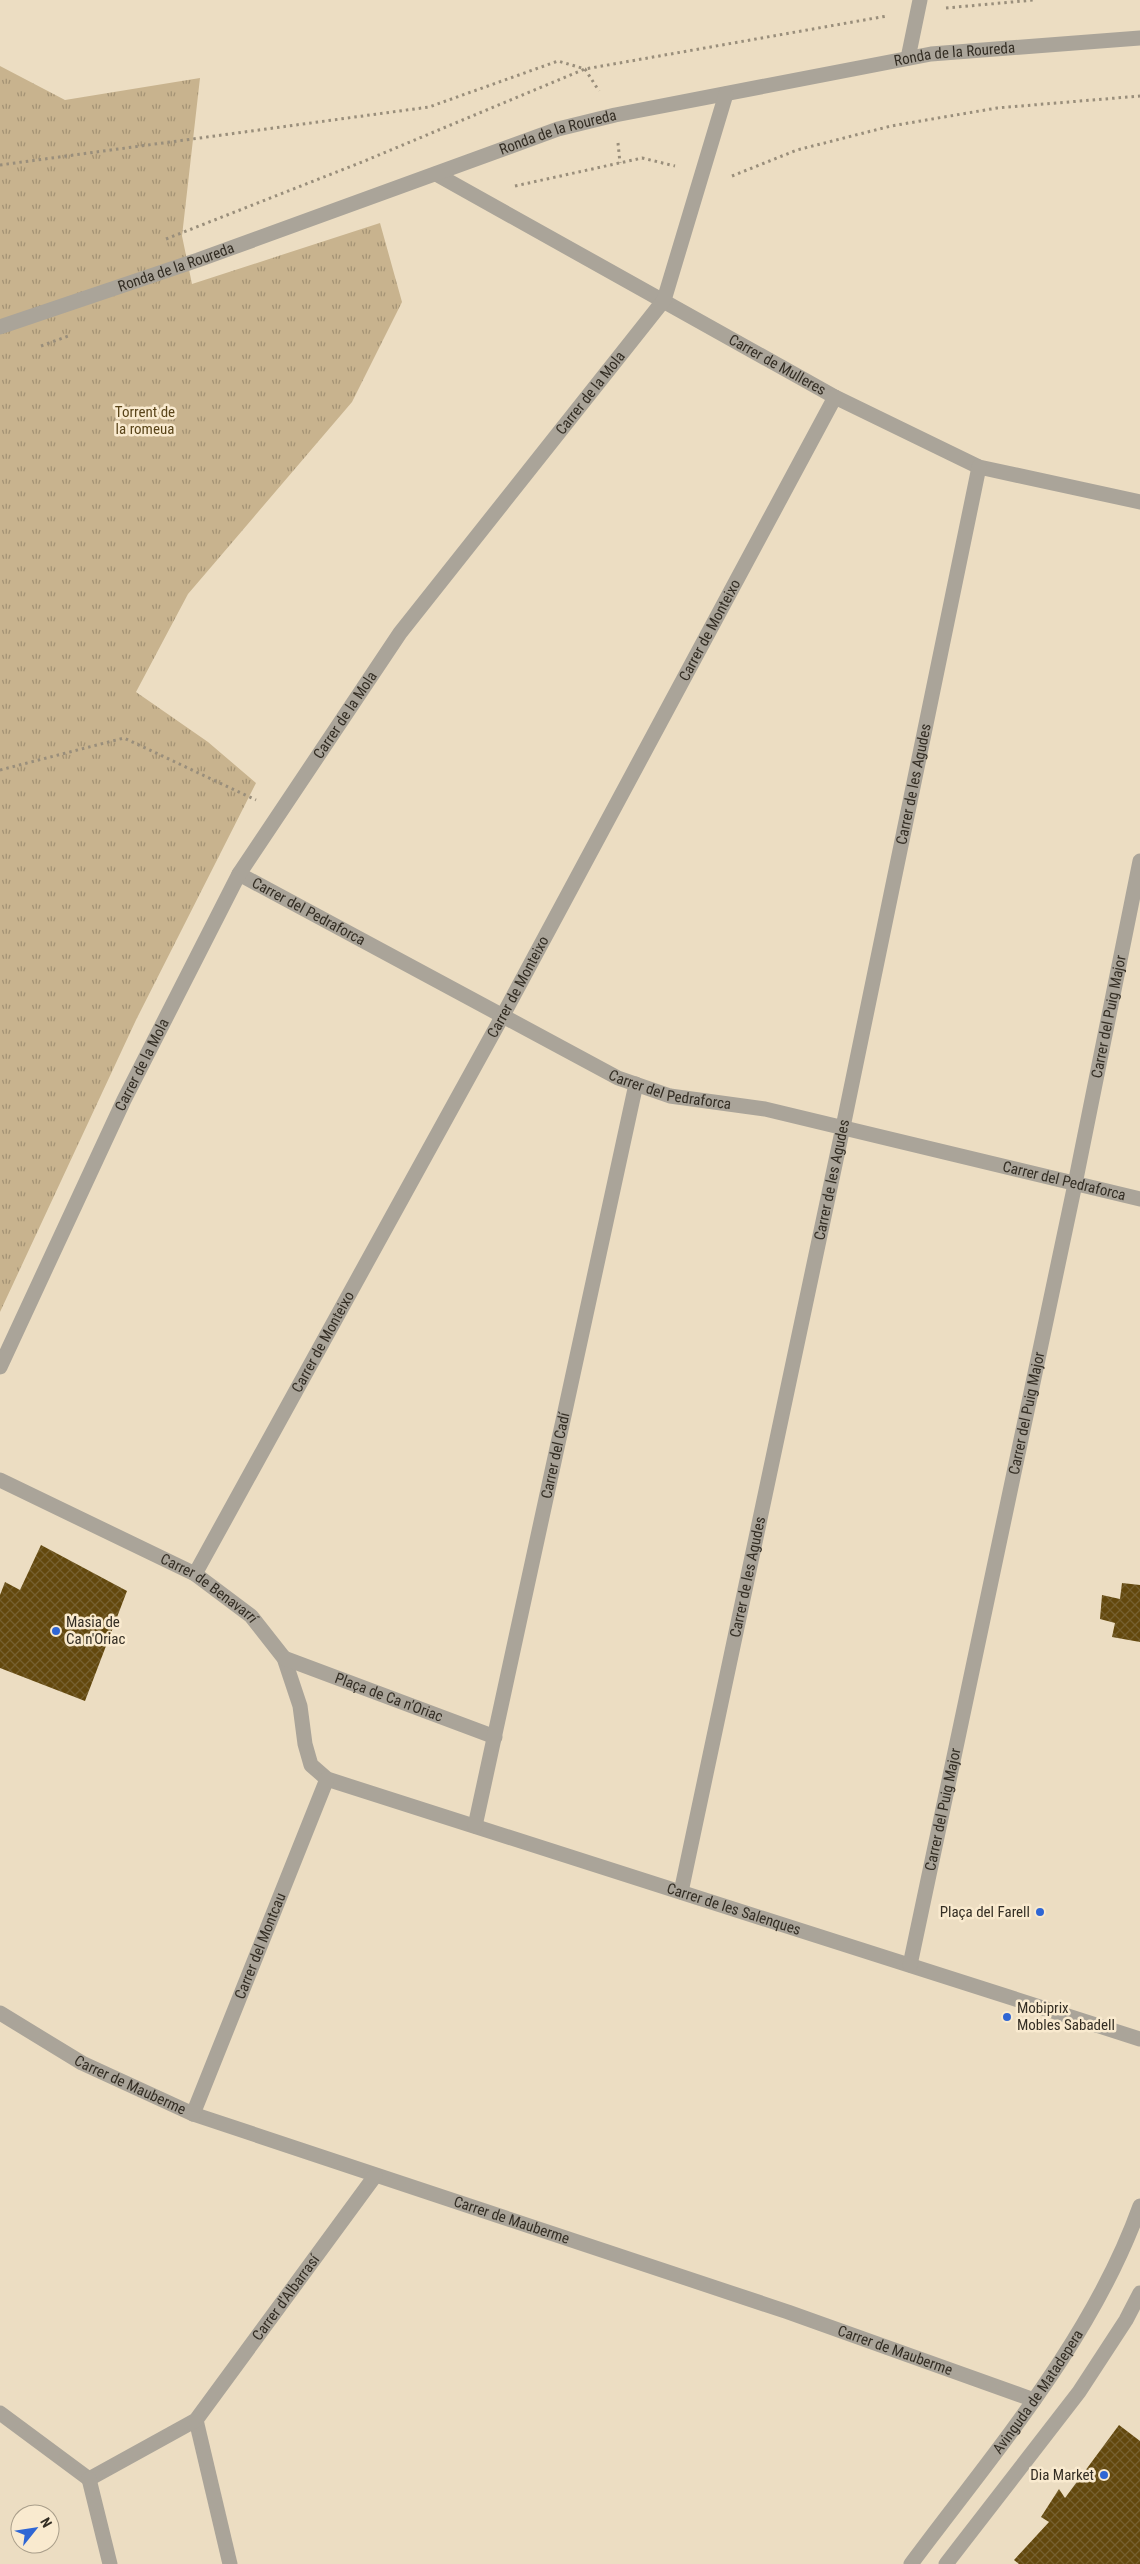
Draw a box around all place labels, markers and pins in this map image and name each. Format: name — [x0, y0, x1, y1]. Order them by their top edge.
place label: Masia de Ca n'Oriac — [66, 1613, 125, 1648]
marker: Masia de Ca n'Oriac — [50, 1625, 62, 1637]
place label: Plaça del Farell — [940, 1903, 1030, 1921]
marker: Plaça del Farell — [1034, 1906, 1046, 1918]
place label: Mobiprix Mobles Sabadell — [1017, 1999, 1115, 2034]
marker: Mobiprix Mobles Sabadell — [1001, 2011, 1013, 2023]
place label: Dia Market — [1030, 2466, 1094, 2484]
marker: Dia Market — [1098, 2469, 1110, 2481]

